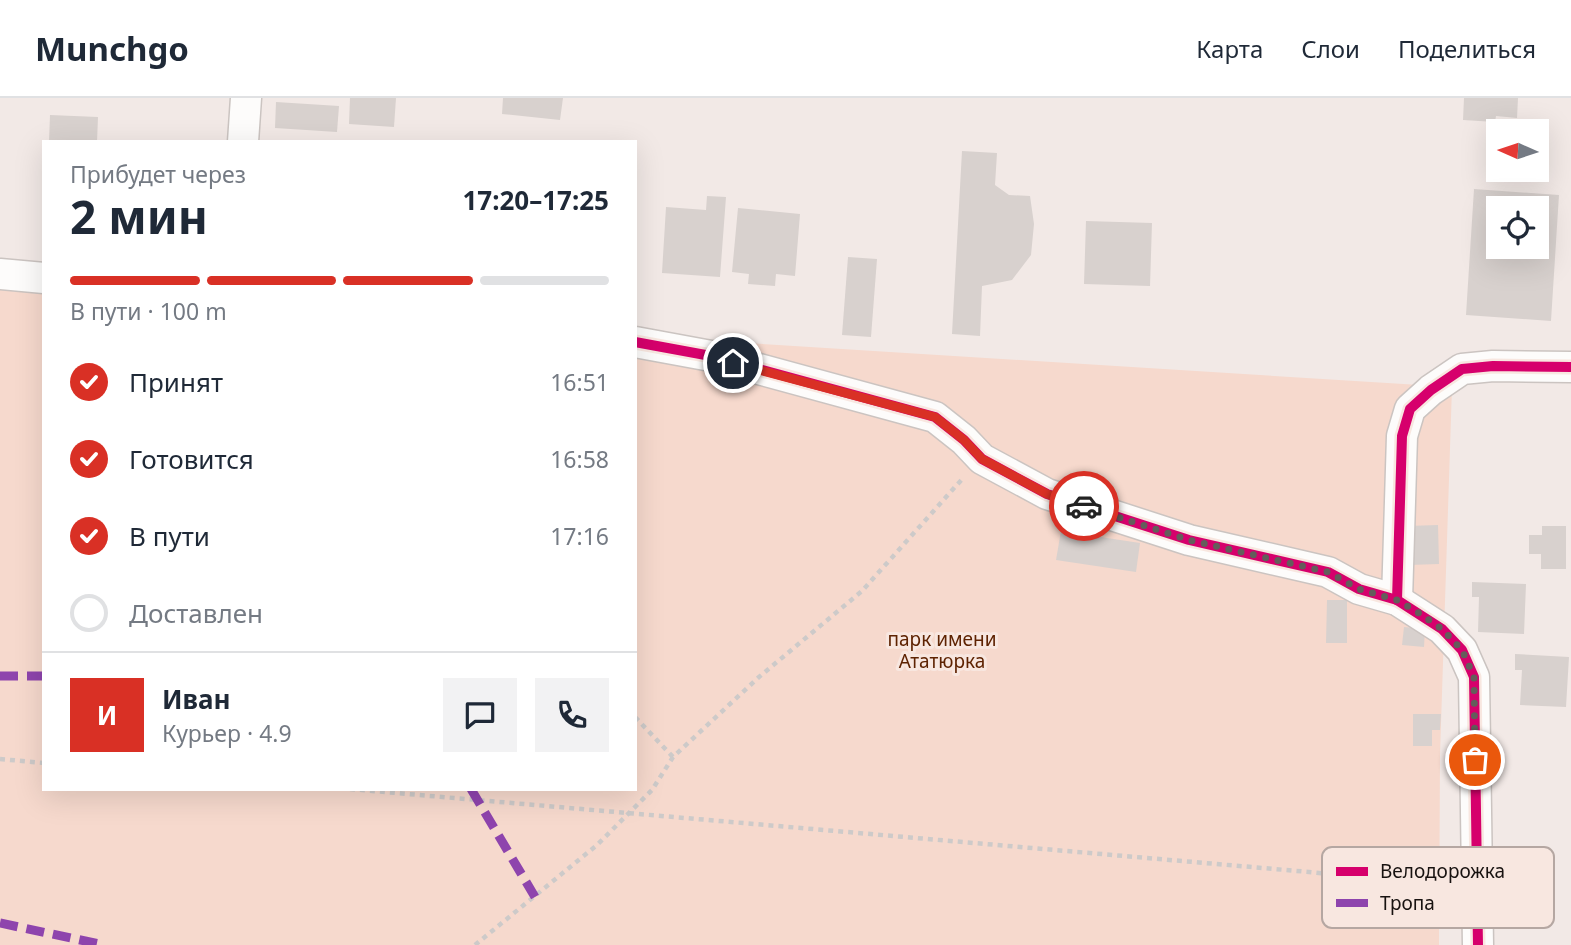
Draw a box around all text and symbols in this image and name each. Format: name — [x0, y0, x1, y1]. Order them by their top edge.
text: Munchgo — [35, 26, 189, 71]
text: Карта — [1196, 32, 1263, 65]
text: Слои — [1301, 32, 1360, 65]
text: Поделиться — [1398, 32, 1536, 65]
north arrow — [1486, 119, 1549, 182]
map controls — [1486, 119, 1549, 259]
text: Прибудет через — [70, 158, 246, 190]
text: 17:20–17:25 — [462, 182, 609, 218]
text: 2 мин — [70, 185, 208, 247]
button: locate — [1486, 196, 1549, 259]
text: В пути · 100 m — [70, 295, 227, 327]
pin — [703, 333, 763, 393]
icon: home — [714, 344, 752, 382]
icon: check — [70, 363, 108, 401]
text: Принят — [129, 364, 223, 400]
text: 16:51 — [550, 366, 609, 398]
icon: check — [70, 440, 108, 478]
text: Готовится — [129, 441, 254, 477]
text: 16:58 — [550, 443, 609, 475]
courier — [1049, 471, 1119, 541]
icon: car — [1065, 487, 1103, 525]
icon: check — [70, 517, 108, 555]
text: В пути — [129, 518, 210, 554]
text: 17:16 — [550, 520, 609, 552]
text: Доставлен — [129, 595, 263, 631]
park label: парк имени Ататюрка — [888, 626, 996, 674]
button: chat — [443, 678, 517, 752]
button: phone — [535, 678, 609, 752]
text: Иван — [162, 681, 231, 717]
text: И — [97, 697, 117, 733]
text: Курьер · 4.9 — [162, 717, 292, 749]
pin — [1445, 730, 1505, 790]
icon: bag — [1456, 741, 1494, 779]
legend — [1322, 847, 1554, 928]
text: Велодорожка — [1380, 858, 1505, 884]
text: Тропа — [1380, 890, 1435, 916]

